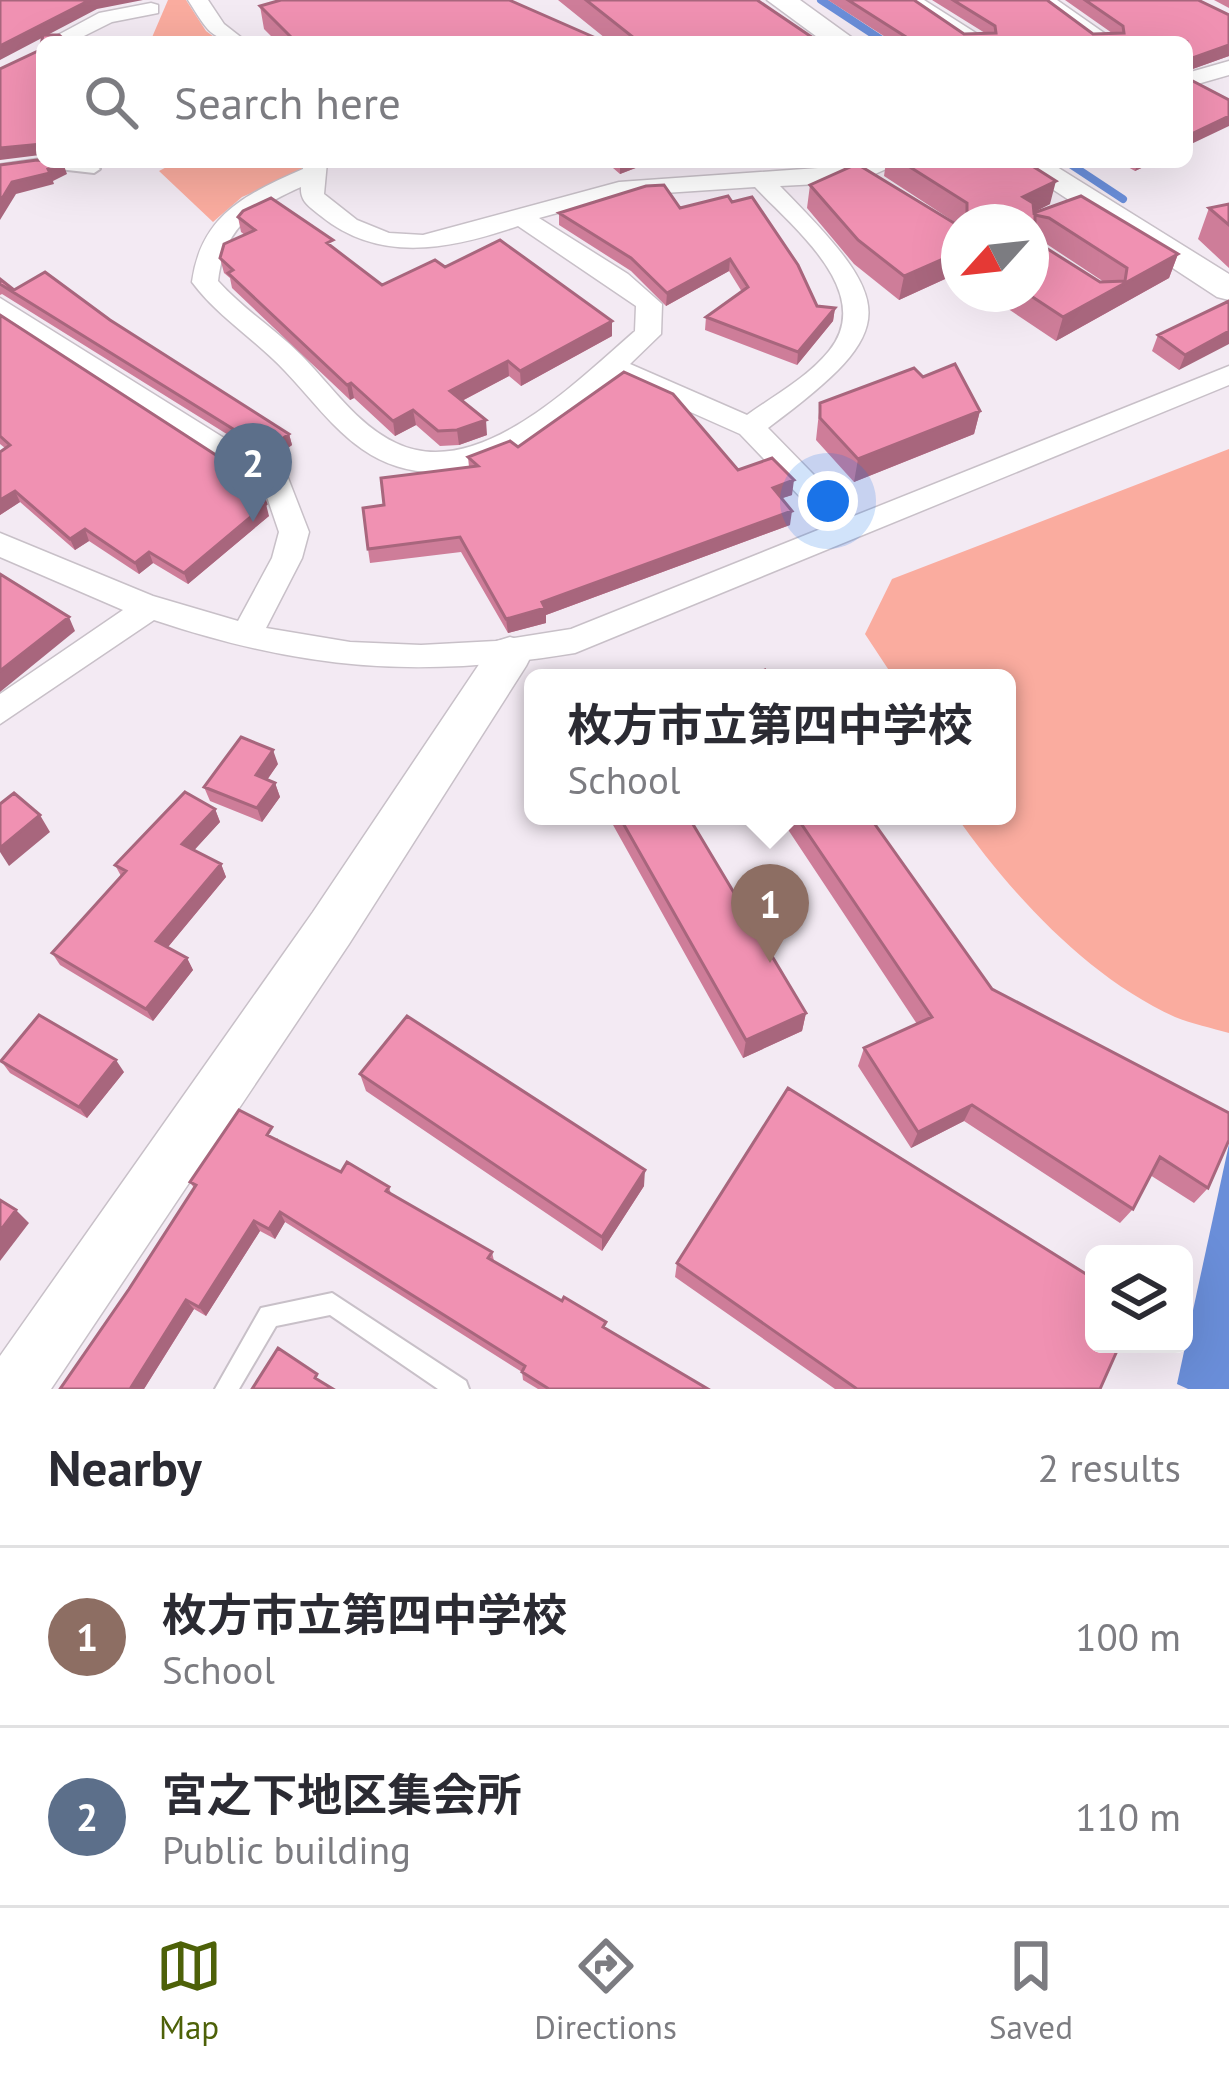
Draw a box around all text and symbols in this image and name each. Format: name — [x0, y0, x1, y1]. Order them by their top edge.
search box — [36, 36, 1193, 168]
icon: search — [78, 69, 144, 135]
text: Search here — [174, 73, 401, 131]
north arrow — [941, 204, 1049, 312]
pin: 2 — [214, 423, 292, 522]
your location — [798, 471, 858, 531]
popup — [524, 669, 1016, 825]
text: 枚方市立第四中学校 — [567, 695, 973, 753]
text: School — [567, 754, 680, 805]
pin: 1 — [731, 864, 809, 963]
map controls — [1085, 1245, 1193, 1353]
button: layers — [1085, 1245, 1193, 1353]
text: Nearby — [48, 1434, 202, 1500]
text: 2 results — [1038, 1442, 1181, 1493]
text: 枚方市立第四中学校 — [162, 1585, 567, 1643]
text: 1 — [76, 1611, 98, 1662]
text: 100 m — [1075, 1611, 1181, 1662]
text: School — [162, 1644, 275, 1695]
text: 宮之下地区集会所 — [162, 1765, 522, 1823]
text: 2 — [76, 1791, 98, 1842]
text: 110 m — [1075, 1791, 1181, 1842]
text: Public building — [162, 1824, 411, 1875]
tab: Map — [156, 1933, 222, 2048]
tab: Directions — [534, 1933, 677, 2048]
tab: Saved — [989, 1933, 1073, 2048]

